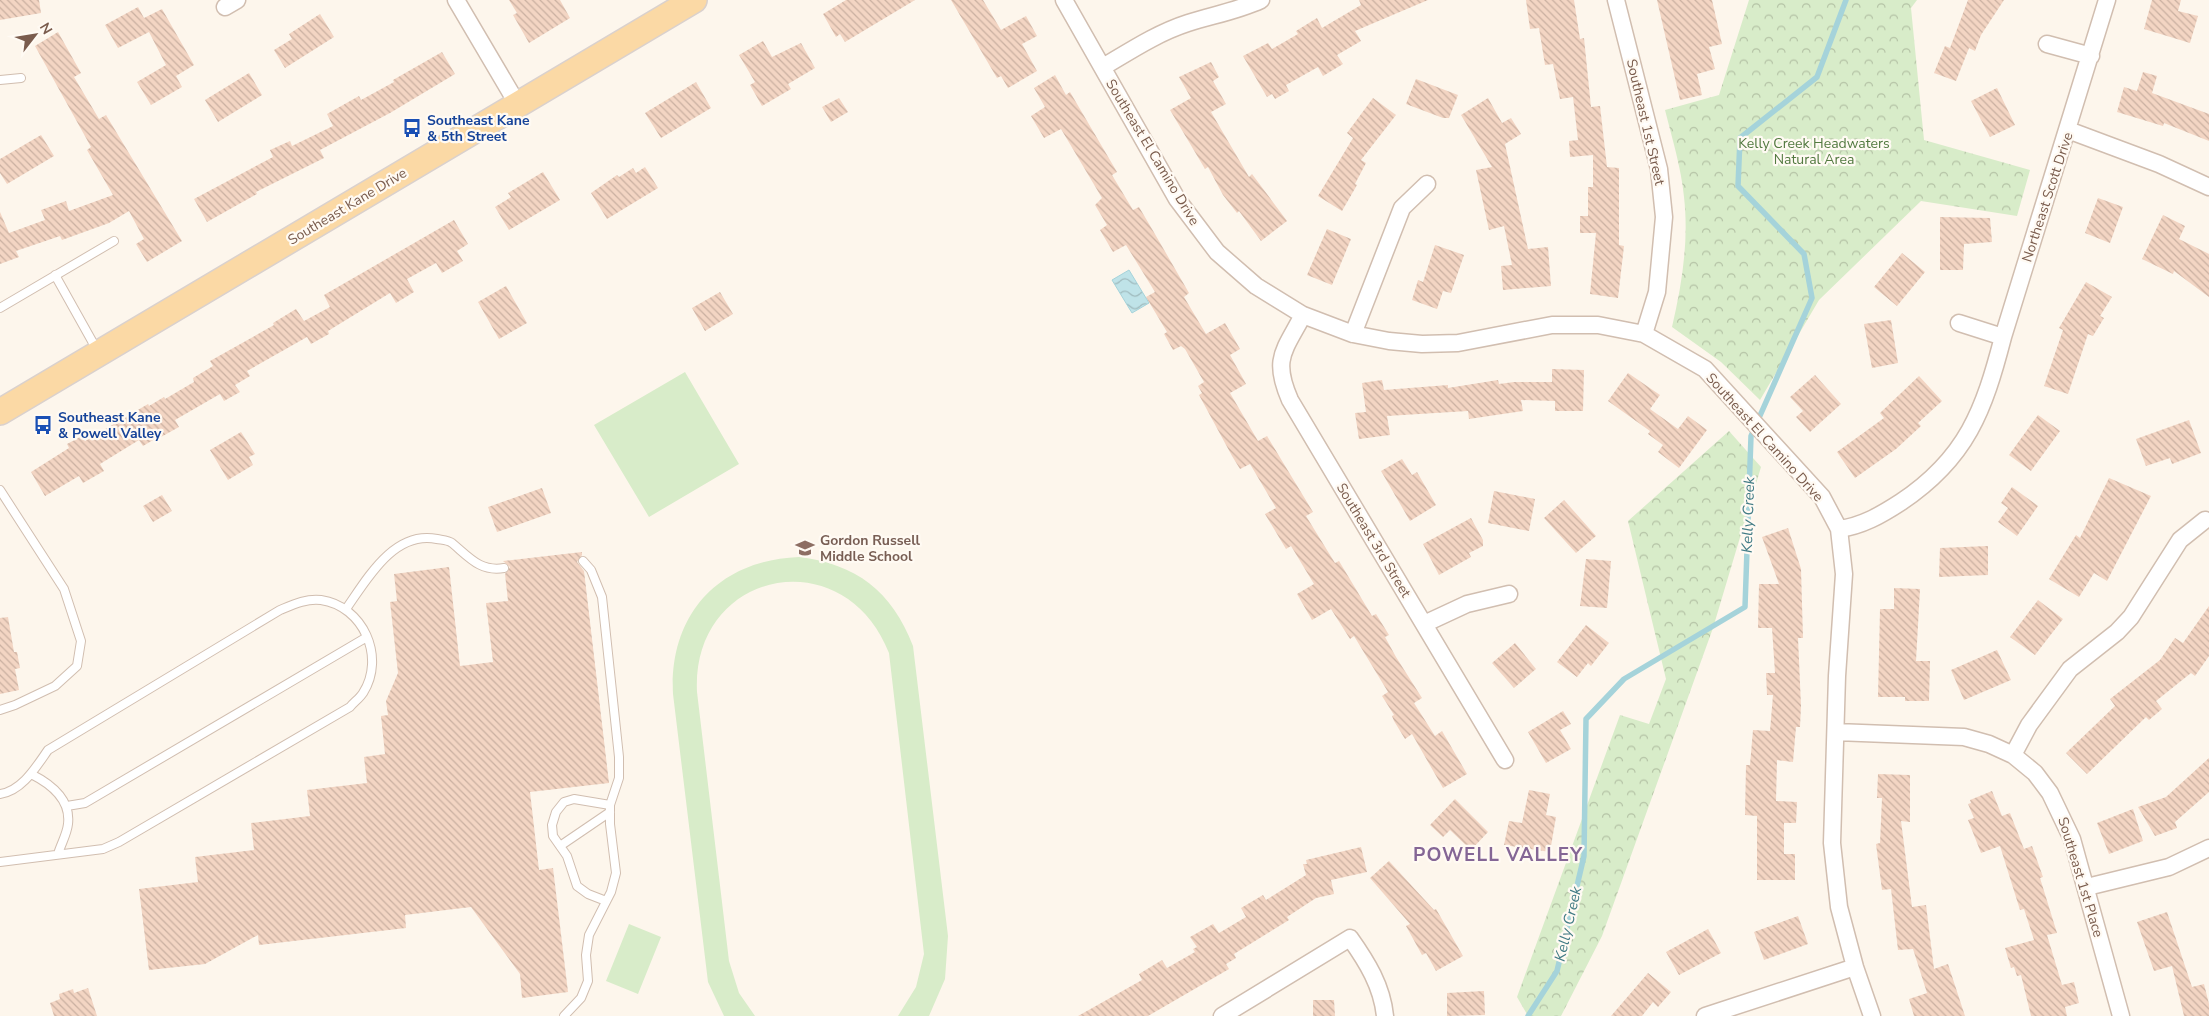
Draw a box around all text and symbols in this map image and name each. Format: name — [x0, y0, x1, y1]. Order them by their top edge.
north arrow — [10, 10, 60, 60]
text: N — [35, 19, 57, 38]
street label: Southeast 1st Street — [1622, 57, 1669, 187]
street label: Southeast El Camino Drive — [1101, 76, 1204, 229]
place label: Southeast Kane & 5th Street — [427, 111, 530, 146]
bus stop icon: Southeast Kane & 5th Street — [401, 117, 423, 139]
street label: Northeast Scott Drive — [2018, 130, 2077, 265]
park label: Kelly Creek Headwaters Natural Area — [1738, 134, 1890, 169]
street label: Southeast Kane Drive — [284, 163, 410, 249]
street label: Southeast El Camino Drive — [1702, 369, 1828, 506]
place label: Southeast Kane & Powell Valley — [58, 408, 162, 443]
bus stop icon: Southeast Kane & Powell Valley — [32, 414, 54, 436]
water label: Kelly Creek — [1737, 476, 1759, 553]
street label: Southeast 3rd Street — [1332, 479, 1415, 601]
place label: Gordon Russell Middle School — [820, 531, 921, 566]
school or university icon: Gordon Russell Middle School — [794, 537, 816, 559]
street label: Southeast 1st Place — [2053, 815, 2108, 940]
district label: POWELL VALLEY — [1413, 842, 1583, 868]
water label: Kelly Creek — [1550, 884, 1586, 963]

